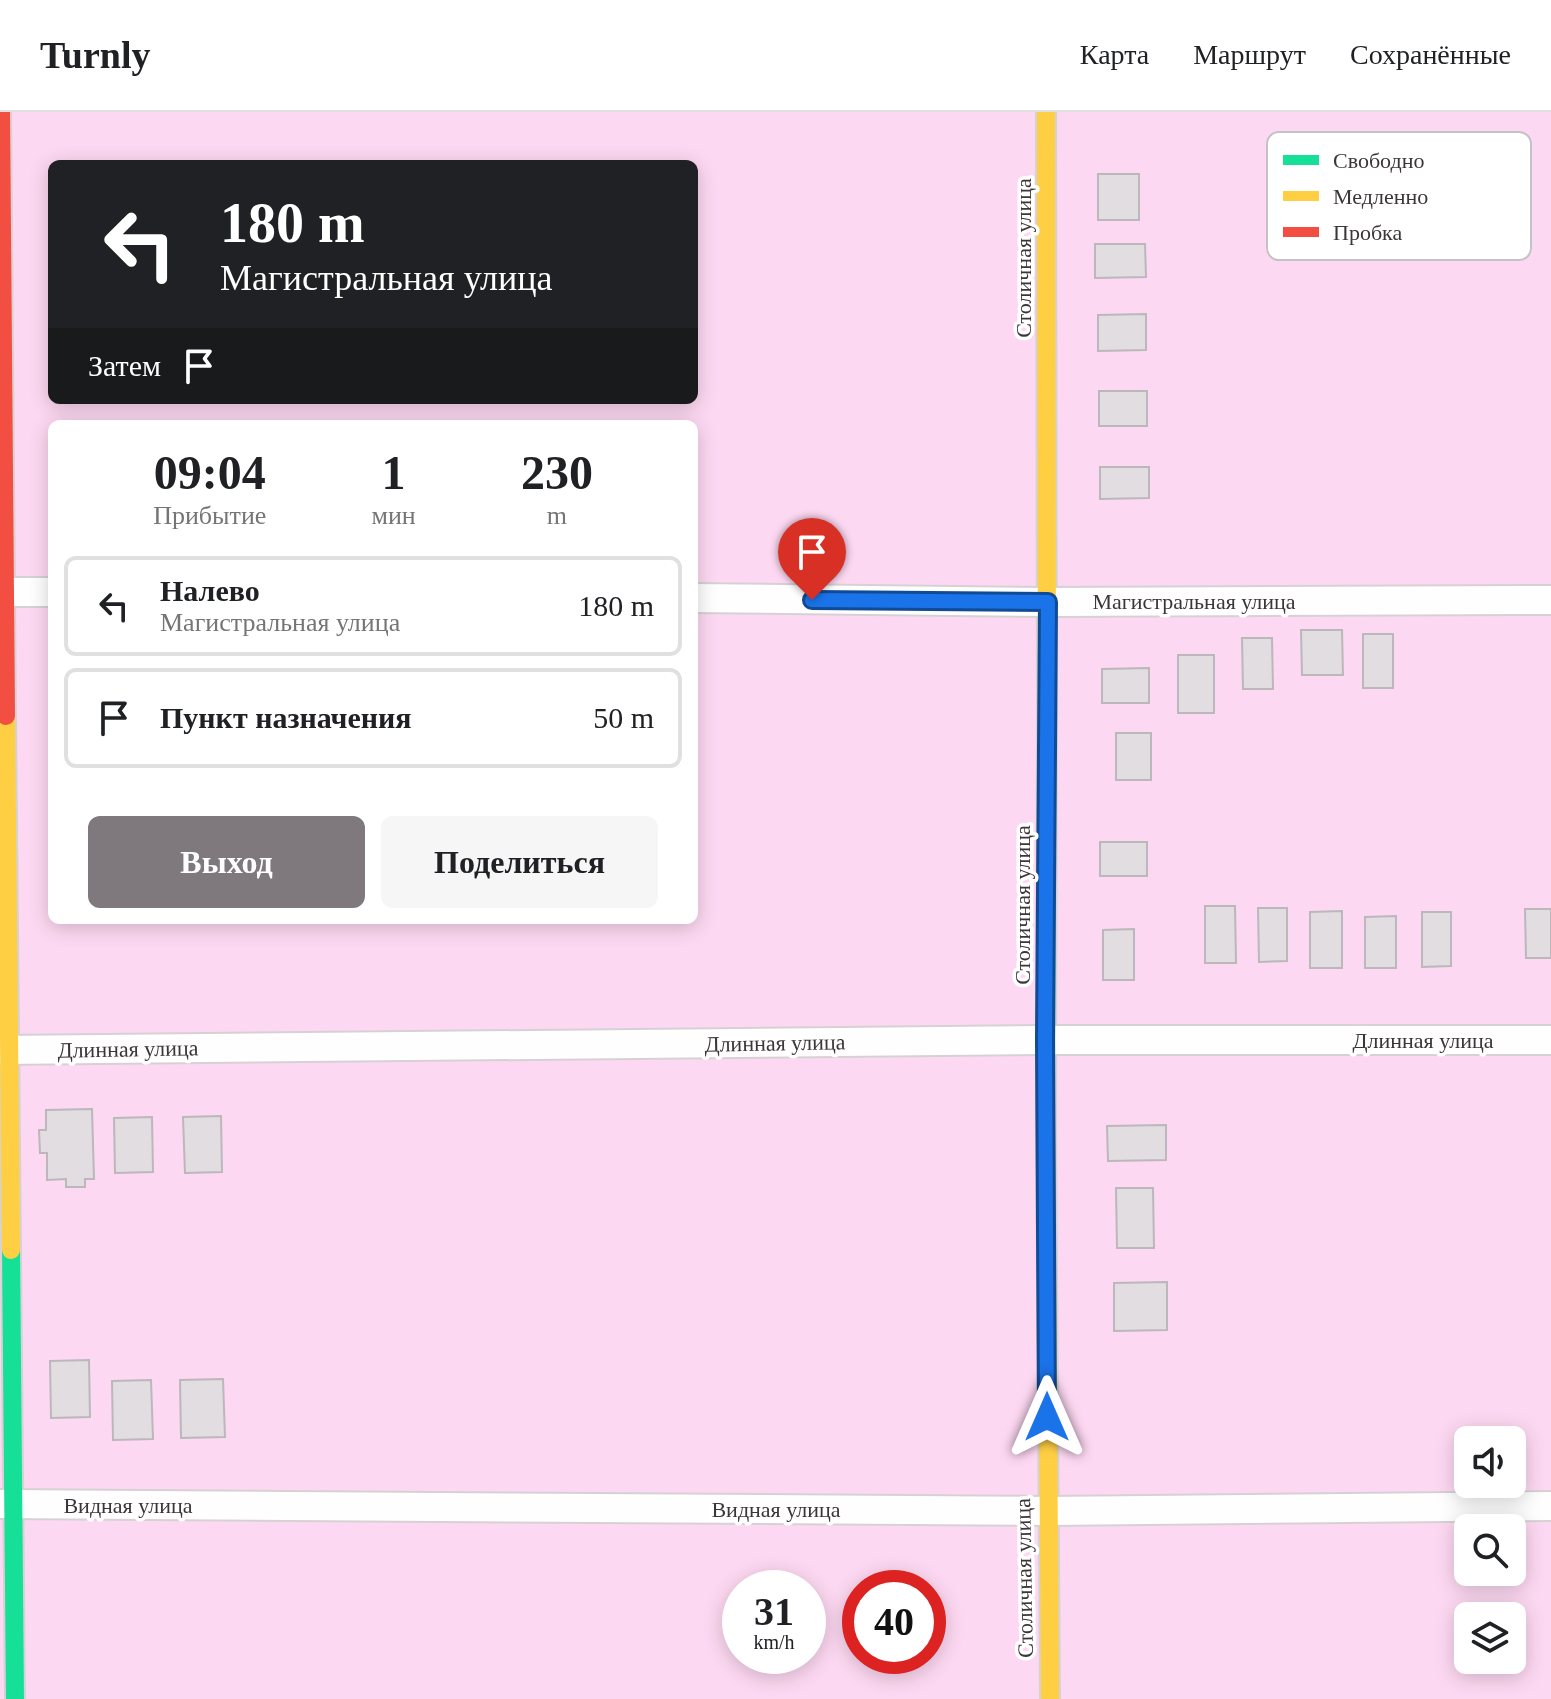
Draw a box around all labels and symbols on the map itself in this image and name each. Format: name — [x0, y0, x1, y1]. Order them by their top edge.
legend — [1267, 132, 1531, 260]
text: Свободно — [1333, 148, 1424, 173]
street label: Столичная улица — [1011, 178, 1036, 338]
text: Медленно — [1333, 184, 1428, 209]
text: Пробка — [1333, 220, 1402, 245]
pin — [778, 518, 846, 600]
street label: Магистральная улица — [1092, 589, 1296, 614]
street label: Столичная улица — [1010, 825, 1035, 985]
street label: Длинная улица — [1352, 1028, 1494, 1053]
street label: Длинная улица — [704, 1029, 846, 1057]
street label: Длинная улица — [57, 1035, 199, 1063]
position arrow — [1005, 1375, 1089, 1459]
street label: Видная улица — [63, 1493, 193, 1518]
street label: Видная улица — [711, 1497, 841, 1522]
street label: Столичная улица — [1010, 1498, 1038, 1658]
speed limit sign: 40 — [842, 1570, 946, 1674]

